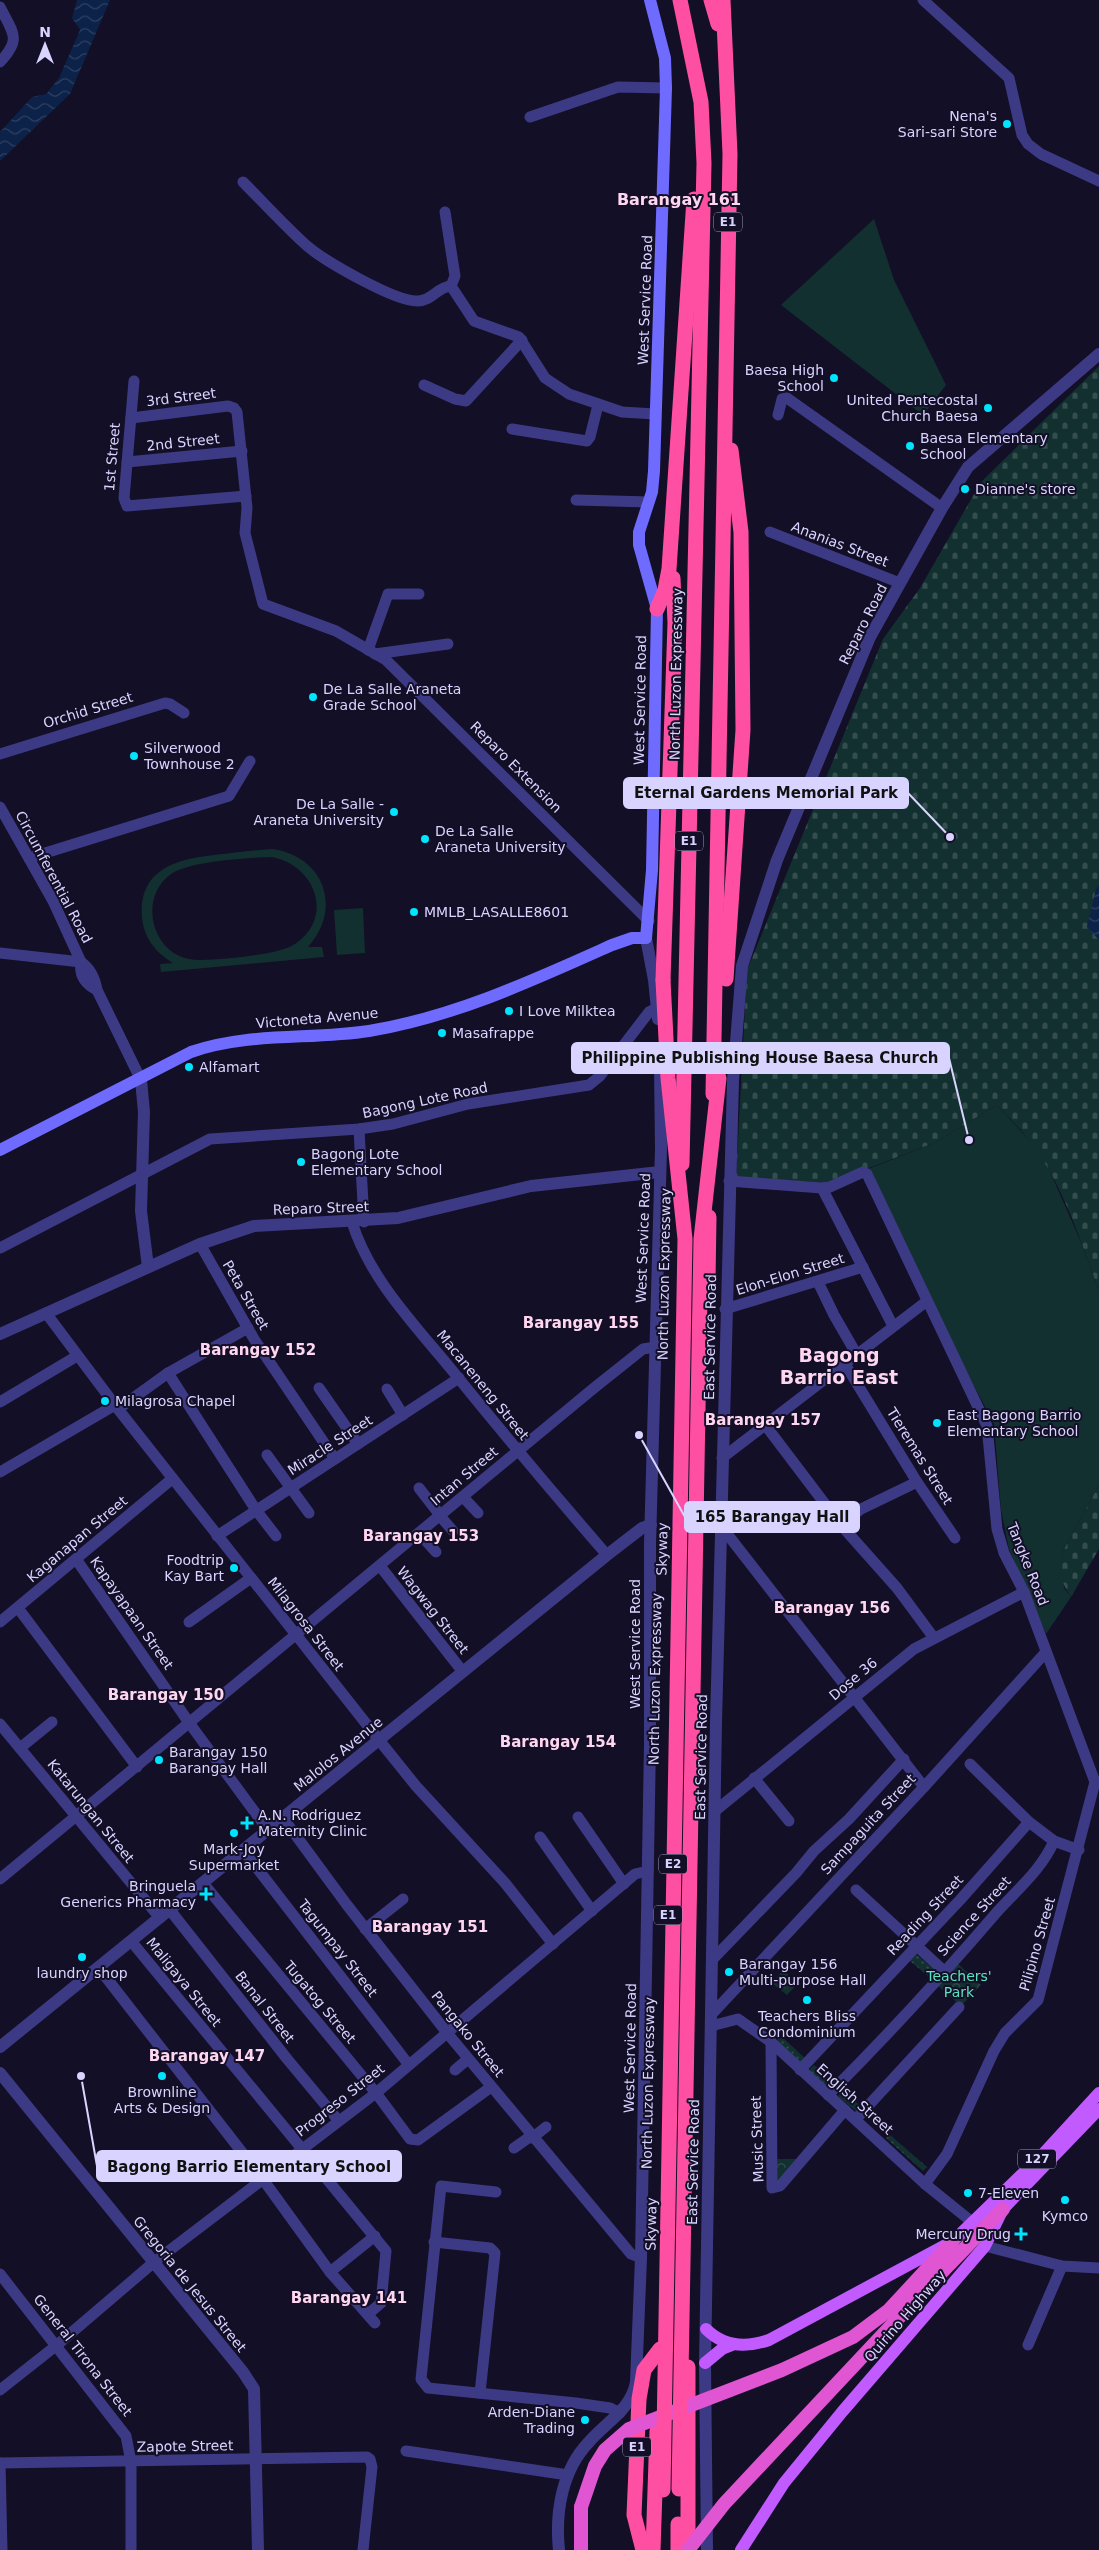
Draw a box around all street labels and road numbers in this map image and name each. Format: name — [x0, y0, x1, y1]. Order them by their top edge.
road number: E1 — [714, 212, 742, 232]
street label: West Service Road — [635, 235, 655, 365]
street label: 3rd Street — [145, 385, 217, 409]
street label: 1st Street — [101, 422, 123, 492]
street label: 2nd Street — [146, 430, 221, 454]
street label: Ananias Street — [789, 518, 891, 570]
street label: Reparo Road — [836, 581, 890, 667]
street label: North Luzon Expressway — [666, 588, 686, 760]
street label: West Service Road — [631, 635, 649, 765]
street label: Orchid Street — [41, 689, 135, 731]
street label: Reparo Extension — [467, 718, 565, 816]
street label: Circumferential Road — [12, 808, 96, 946]
road number: E1 — [675, 831, 703, 850]
street label: Victoneta Avenue — [255, 1005, 379, 1031]
street label: Bagong Lote Road — [361, 1079, 489, 1121]
street label: West Service Road — [633, 1173, 653, 1303]
street label: North Luzon Expressway — [654, 1188, 674, 1360]
street label: Reparo Street — [273, 1198, 370, 1218]
street label: Elon-Elon Street — [734, 1250, 847, 1298]
street label: Peta Street — [220, 1257, 273, 1333]
street label: East Service Road — [701, 1274, 719, 1400]
street label: Macaneneng Street — [434, 1327, 533, 1444]
street label: Tieremas Street — [883, 1404, 957, 1508]
street label: Miracle Street — [285, 1411, 376, 1478]
street label: Intan Street — [427, 1443, 501, 1509]
street label: Kaganapan Street — [24, 1492, 131, 1586]
street label: Tangke Road — [1004, 1519, 1052, 1608]
street label: Skyway — [654, 1522, 670, 1576]
street label: Kapayapaan Street — [87, 1554, 177, 1673]
street label: Wagwag Street — [394, 1563, 472, 1657]
street label: Milagrosa Street — [265, 1574, 348, 1674]
street label: West Service Road — [627, 1579, 643, 1709]
street label: North Luzon Expressway — [645, 1593, 665, 1765]
street label: Dose 36 — [826, 1654, 880, 1704]
street label: East Service Road — [692, 1694, 710, 1820]
street label: Malolos Avenue — [290, 1713, 386, 1795]
street label: Katarungan Street — [44, 1756, 138, 1866]
street label: Sampaguita Street — [817, 1770, 919, 1877]
road number: E2 — [659, 1855, 687, 1874]
street label: Reading Street — [884, 1871, 967, 1958]
street label: Science Street — [934, 1873, 1014, 1959]
street label: Tagumpay Street — [294, 1895, 381, 2000]
street label: Pilipino Street — [1016, 1895, 1058, 1993]
road number: E1 — [654, 1906, 682, 1924]
street label: Maligaya Street — [143, 1934, 225, 2030]
street label: Tugatog Street — [280, 1957, 359, 2047]
street label: Banal Street — [232, 1968, 298, 2046]
street label: West Service Road — [621, 1983, 639, 2113]
street label: Pangako Street — [428, 1988, 508, 2081]
street label: North Luzon Expressway — [638, 1997, 658, 2169]
street label: Progreso Street — [293, 2060, 388, 2140]
street label: English Street — [813, 2060, 897, 2138]
street label: Music Street — [747, 2095, 767, 2183]
street label: East Service Road — [684, 2099, 702, 2225]
road number: 127 — [1018, 2150, 1056, 2168]
street label: Skyway — [643, 2197, 659, 2251]
street label: Gregoria de Jesus Street — [130, 2213, 250, 2356]
street label: Quirino Highway — [861, 2267, 949, 2365]
street label: General Tirona Street — [30, 2291, 136, 2419]
street label: Zapote Street — [137, 2437, 234, 2455]
road number: E1 — [623, 2438, 651, 2456]

